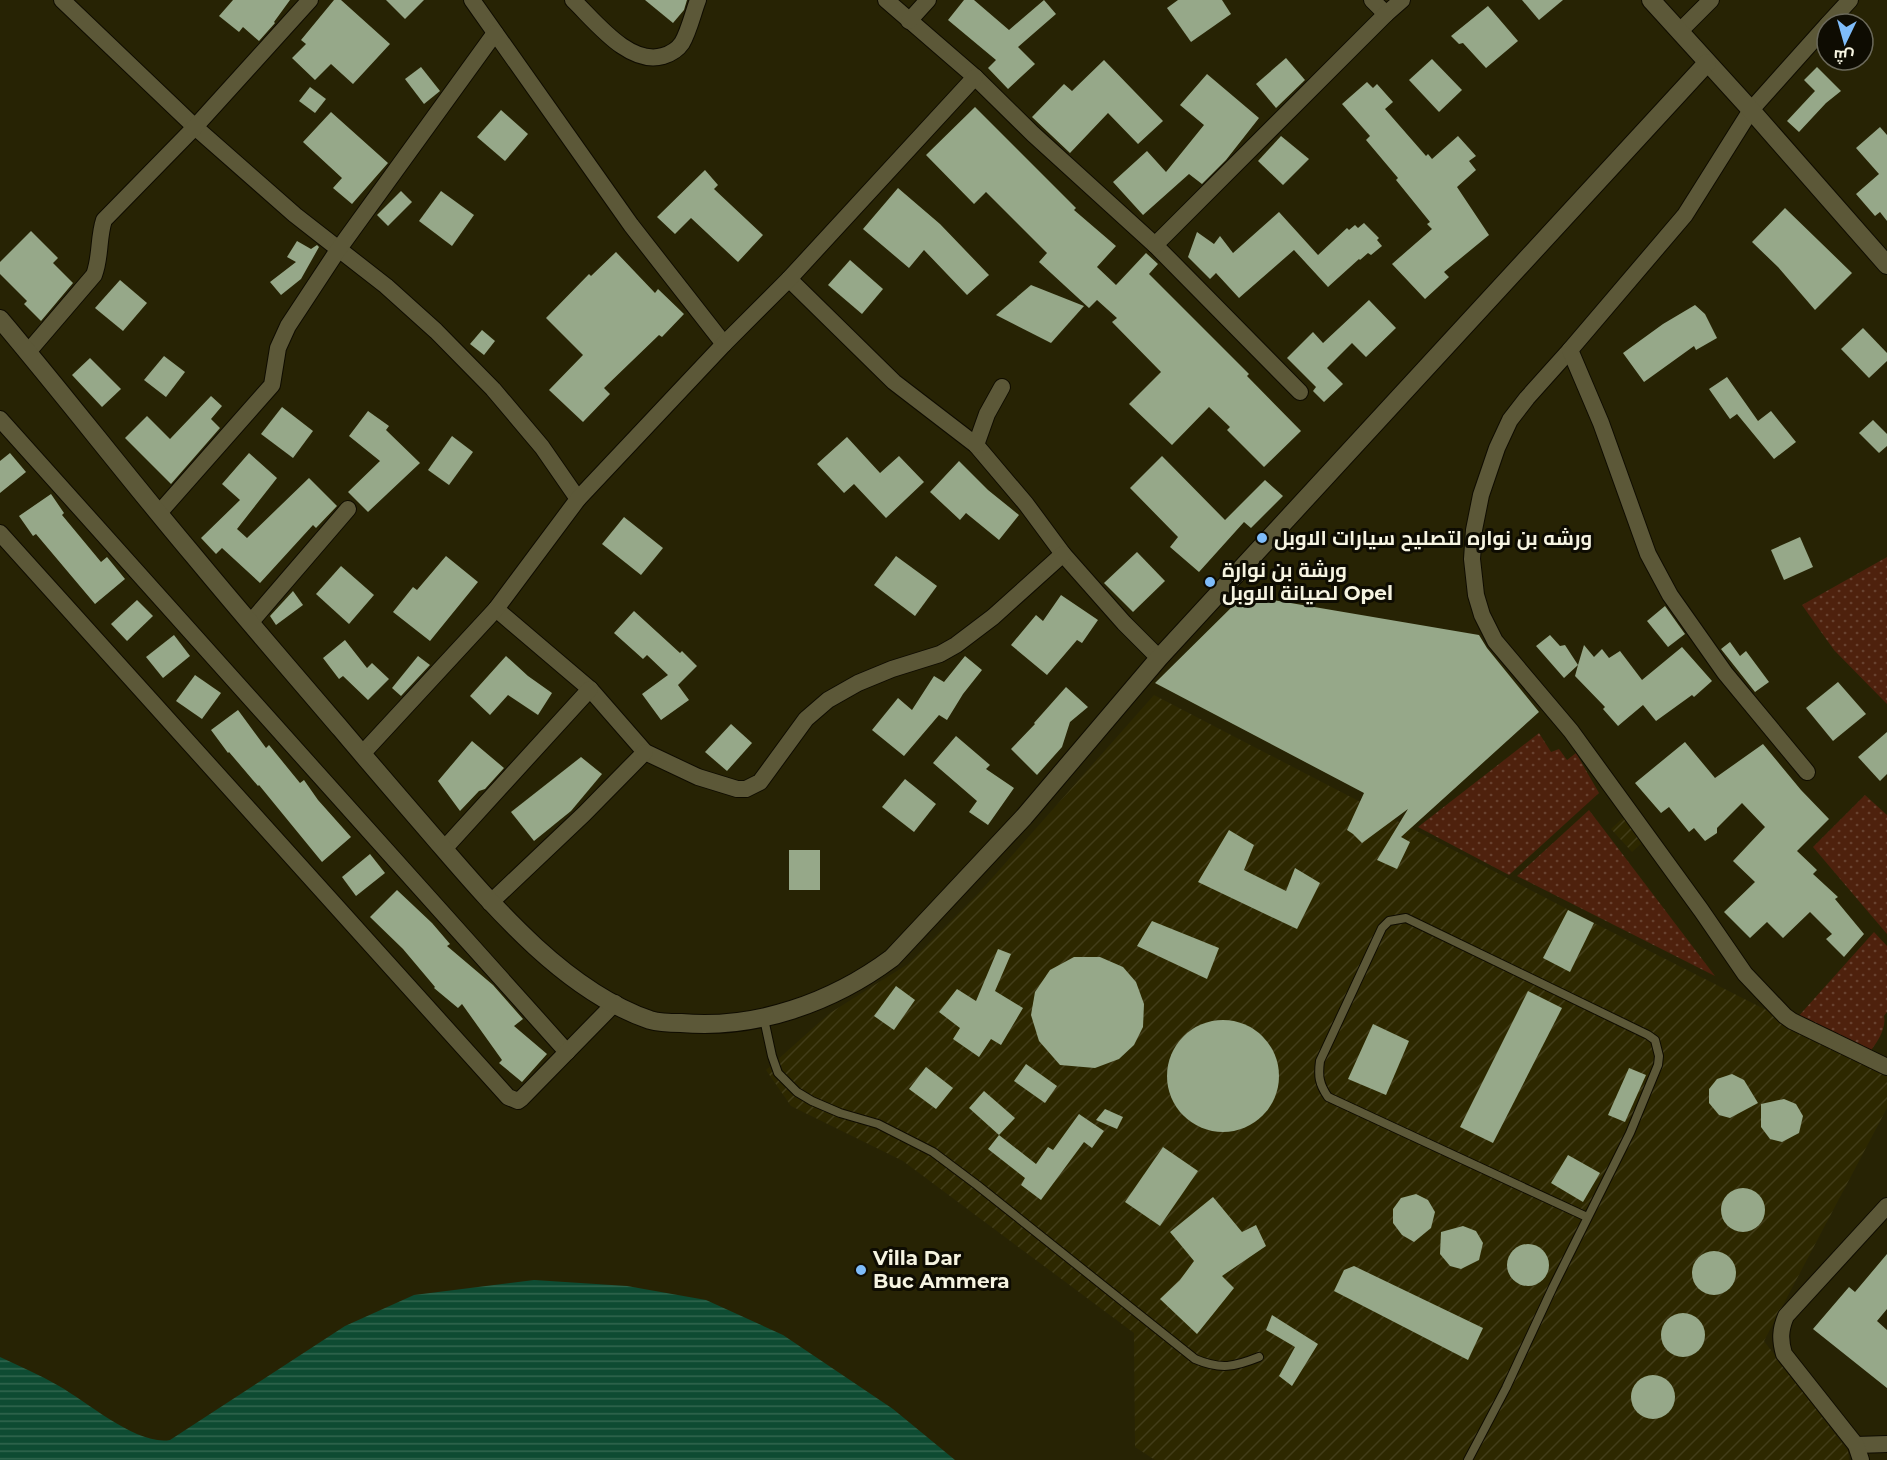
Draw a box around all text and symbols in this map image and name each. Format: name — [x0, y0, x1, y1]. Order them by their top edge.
north arrow — [1815, 12, 1875, 72]
text: ش — [1833, 46, 1855, 67]
place label: ورشه بن نواره لتصليح سيارات الاوبل — [1274, 526, 1592, 552]
marker: ورشه بن نواره لتصليح سيارات الاوبل — [1255, 531, 1269, 545]
place label: ورشة بن نوارة لصيانة الاوبل Opel — [1222, 558, 1393, 605]
marker: ورشة بن نوارة لصيانة الاوبل Opel — [1203, 575, 1217, 589]
place label: Villa Dar Buc Ammera — [872, 1246, 1010, 1293]
marker: Villa Dar Buc Ammera — [854, 1263, 868, 1277]

